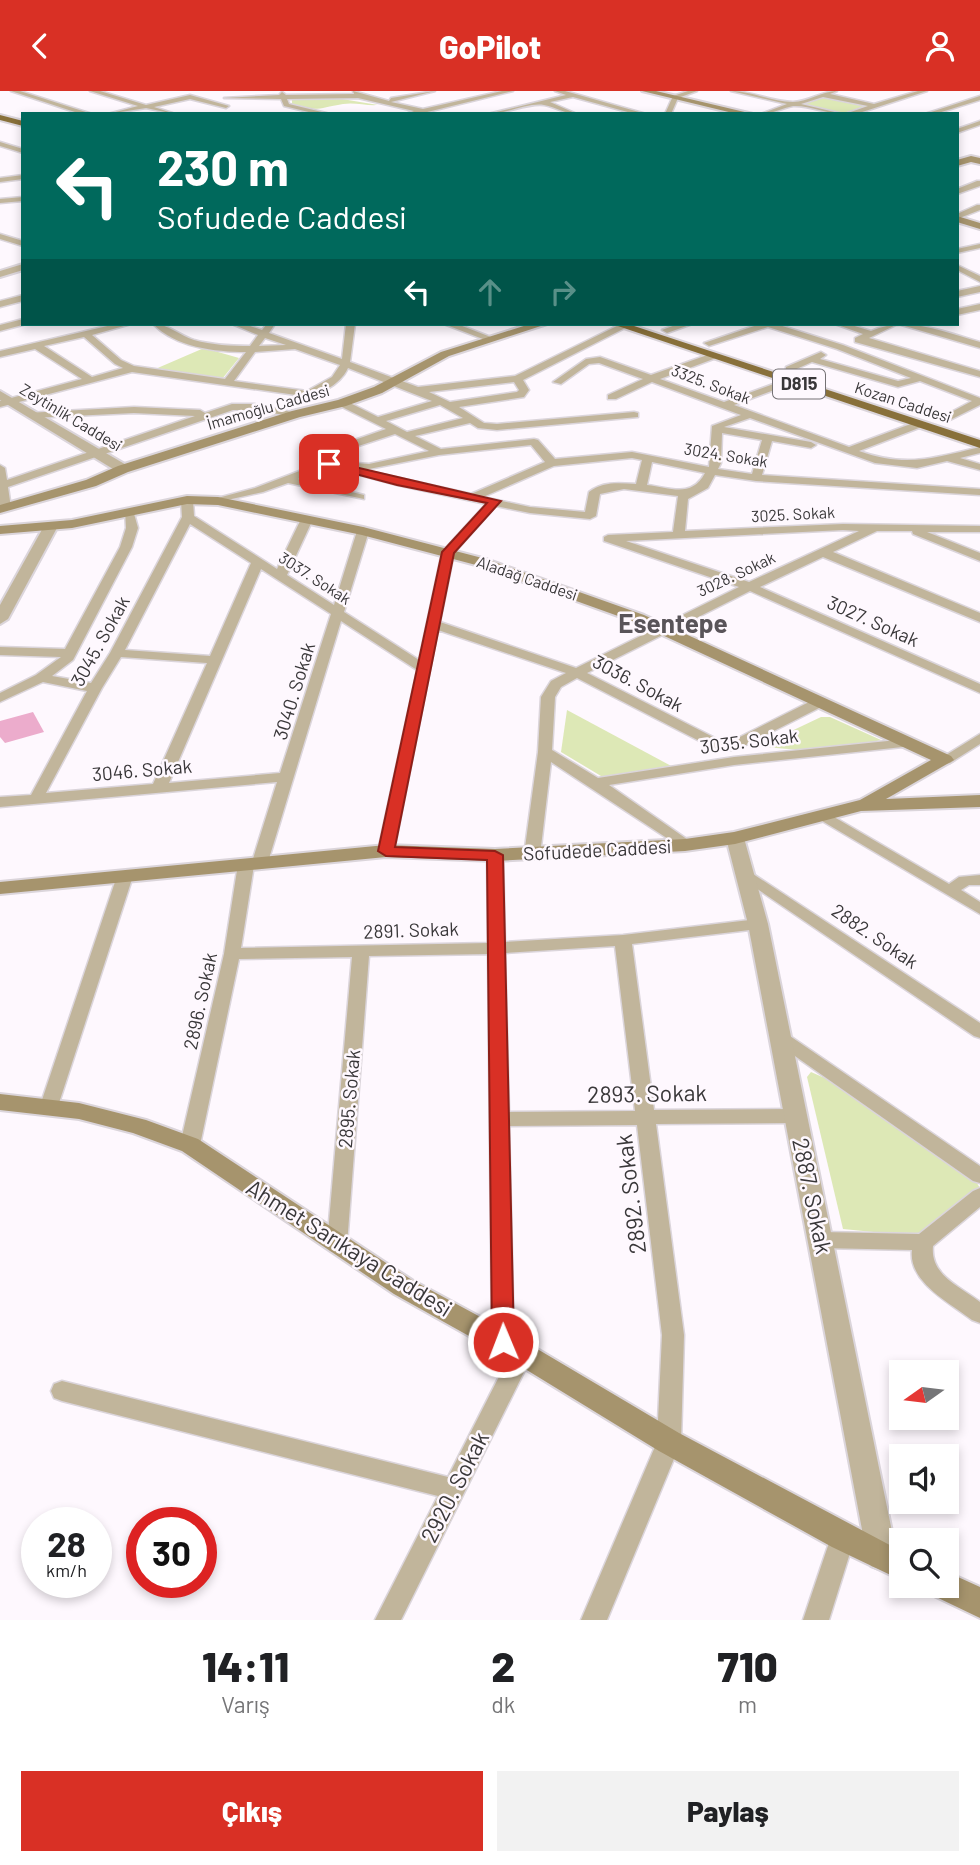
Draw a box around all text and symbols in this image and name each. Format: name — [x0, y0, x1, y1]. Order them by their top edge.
icon: back — [21, 27, 59, 65]
text: GoPilot — [439, 27, 541, 65]
icon: person — [921, 27, 959, 65]
text: 230 m — [157, 137, 289, 196]
icon: left — [42, 140, 133, 231]
text: Sofudede Caddesi — [157, 197, 406, 235]
icon: left — [398, 273, 436, 311]
icon: ahead — [471, 273, 509, 311]
icon: right — [544, 273, 582, 311]
street label: 3325. Sokak — [669, 360, 753, 407]
road number: D815 — [773, 369, 825, 398]
street label: Kozan Caddesi — [853, 377, 954, 426]
street label: Zeytinlik Caddesi — [17, 379, 126, 454]
street label: İmamoğlu Caddesi — [205, 380, 331, 433]
pin — [299, 434, 359, 494]
street label: 3024. Sokak — [683, 439, 769, 470]
icon: arrive — [310, 445, 348, 483]
street label: 3025. Sokak — [751, 502, 835, 525]
street label: 3037. Sokak — [276, 547, 355, 608]
street label: 3028. Sokak — [694, 547, 778, 600]
street label: Aladağ Caddesi — [474, 551, 580, 604]
street label: 3027. Sokak — [824, 590, 923, 651]
street label: 3045. Sokak — [65, 592, 134, 690]
district label: Esentepe — [618, 607, 728, 638]
street label: 3040. Sokak — [268, 639, 319, 742]
street label: 3036. Sokak — [589, 649, 687, 716]
street label: 3035. Sokak — [698, 723, 800, 758]
street label: 3046. Sokak — [91, 754, 193, 785]
street label: Sofudede Caddesi — [522, 834, 672, 865]
street label: 2882. Sokak — [828, 898, 923, 973]
street label: 2891. Sokak — [363, 916, 459, 943]
street label: 2896. Sokak — [178, 950, 221, 1052]
street label: 2895. Sokak — [333, 1049, 364, 1149]
street label: 2893. Sokak — [587, 1078, 707, 1108]
street label: 2892. Sokak — [609, 1133, 651, 1255]
street label: 2887. Sokak — [787, 1135, 839, 1256]
street label: Ahmet Sarıkaya Caddesi — [242, 1172, 457, 1322]
position arrow — [466, 1305, 540, 1379]
north arrow — [889, 1360, 959, 1430]
map controls — [889, 1360, 959, 1598]
street label: 2920. Sokak — [414, 1426, 494, 1547]
button: sound — [889, 1444, 959, 1514]
speed limit sign: 30 — [126, 1507, 217, 1598]
text: 28 — [47, 1522, 86, 1564]
button: search — [889, 1528, 959, 1598]
text: km/h — [46, 1559, 87, 1581]
text: 14:11 — [202, 1640, 289, 1690]
text: 2 — [491, 1640, 515, 1690]
text: 710 — [717, 1640, 778, 1690]
text: Varış — [221, 1690, 270, 1718]
text: dk — [491, 1690, 515, 1718]
text: m — [738, 1690, 757, 1718]
button: Çıkış — [21, 1771, 483, 1851]
button: Paylaş — [497, 1771, 959, 1851]

